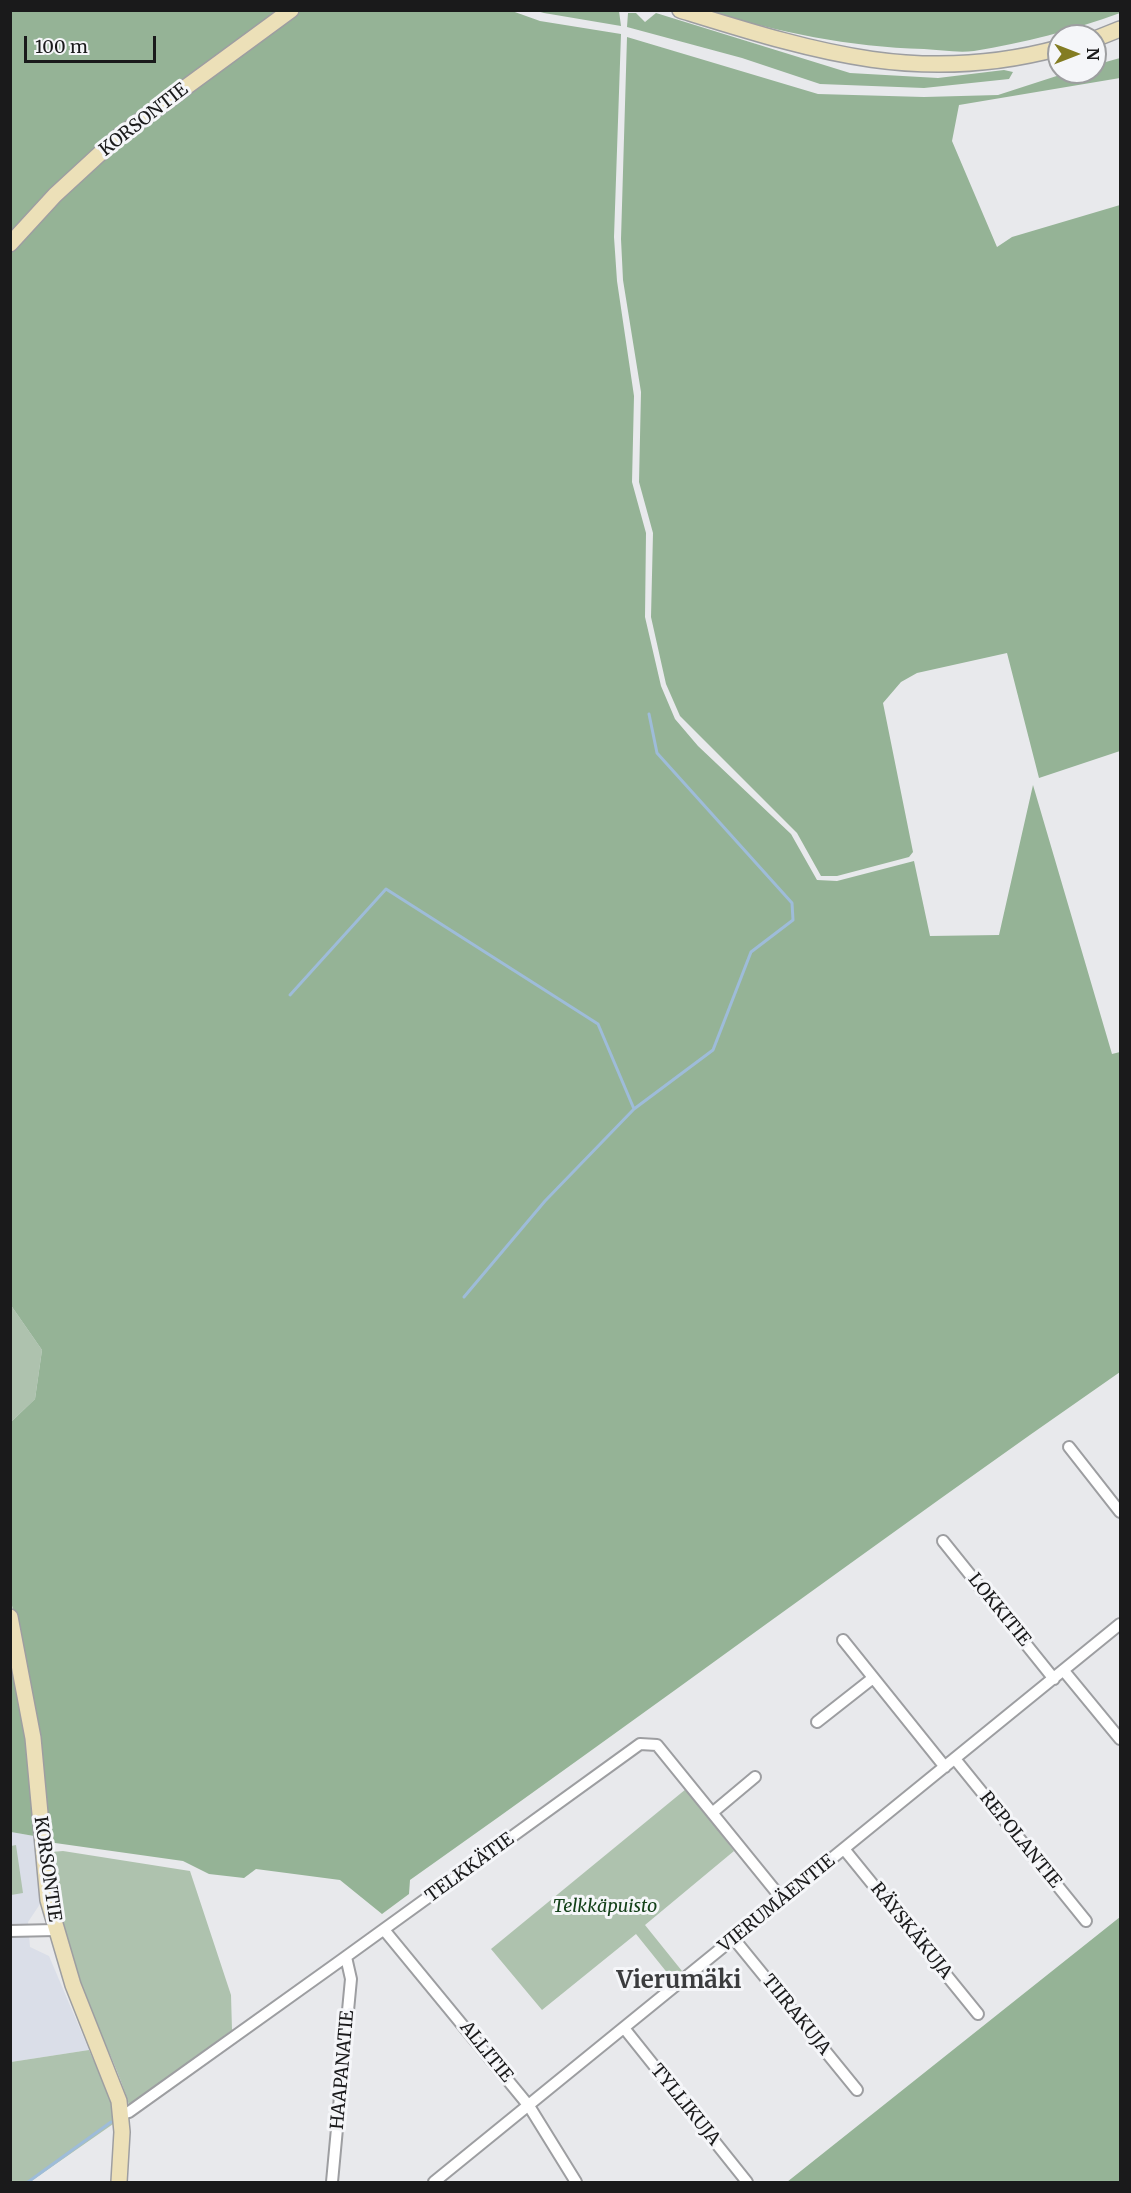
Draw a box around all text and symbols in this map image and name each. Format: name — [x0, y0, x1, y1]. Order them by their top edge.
scale bar — [27, 24, 159, 62]
north arrow — [1047, 24, 1107, 84]
text: 100 m — [35, 35, 88, 58]
text: N — [1083, 48, 1103, 60]
street label: KORSONTIE — [96, 79, 192, 161]
street label: LOKKITIE — [963, 1569, 1035, 1651]
street label: REPOLANTIE — [975, 1787, 1065, 1893]
street label: KORSONTIE — [29, 1815, 65, 1923]
street label: TELKKÄTIE — [422, 1829, 518, 1907]
street label: VIERUMÄENTIE — [715, 1851, 839, 1957]
street label: RÄYSKÄKUJA — [866, 1878, 956, 1984]
park label: Telkkäpuisto — [553, 1896, 657, 1918]
district label: Vierumäki — [616, 1967, 742, 1995]
street label: TIIRAKUJA — [757, 1971, 835, 2059]
street label: HAAPANATIE — [327, 2009, 359, 2131]
street label: ALLITIE — [455, 2017, 517, 2087]
street label: TYLLIKUJA — [646, 2060, 724, 2150]

